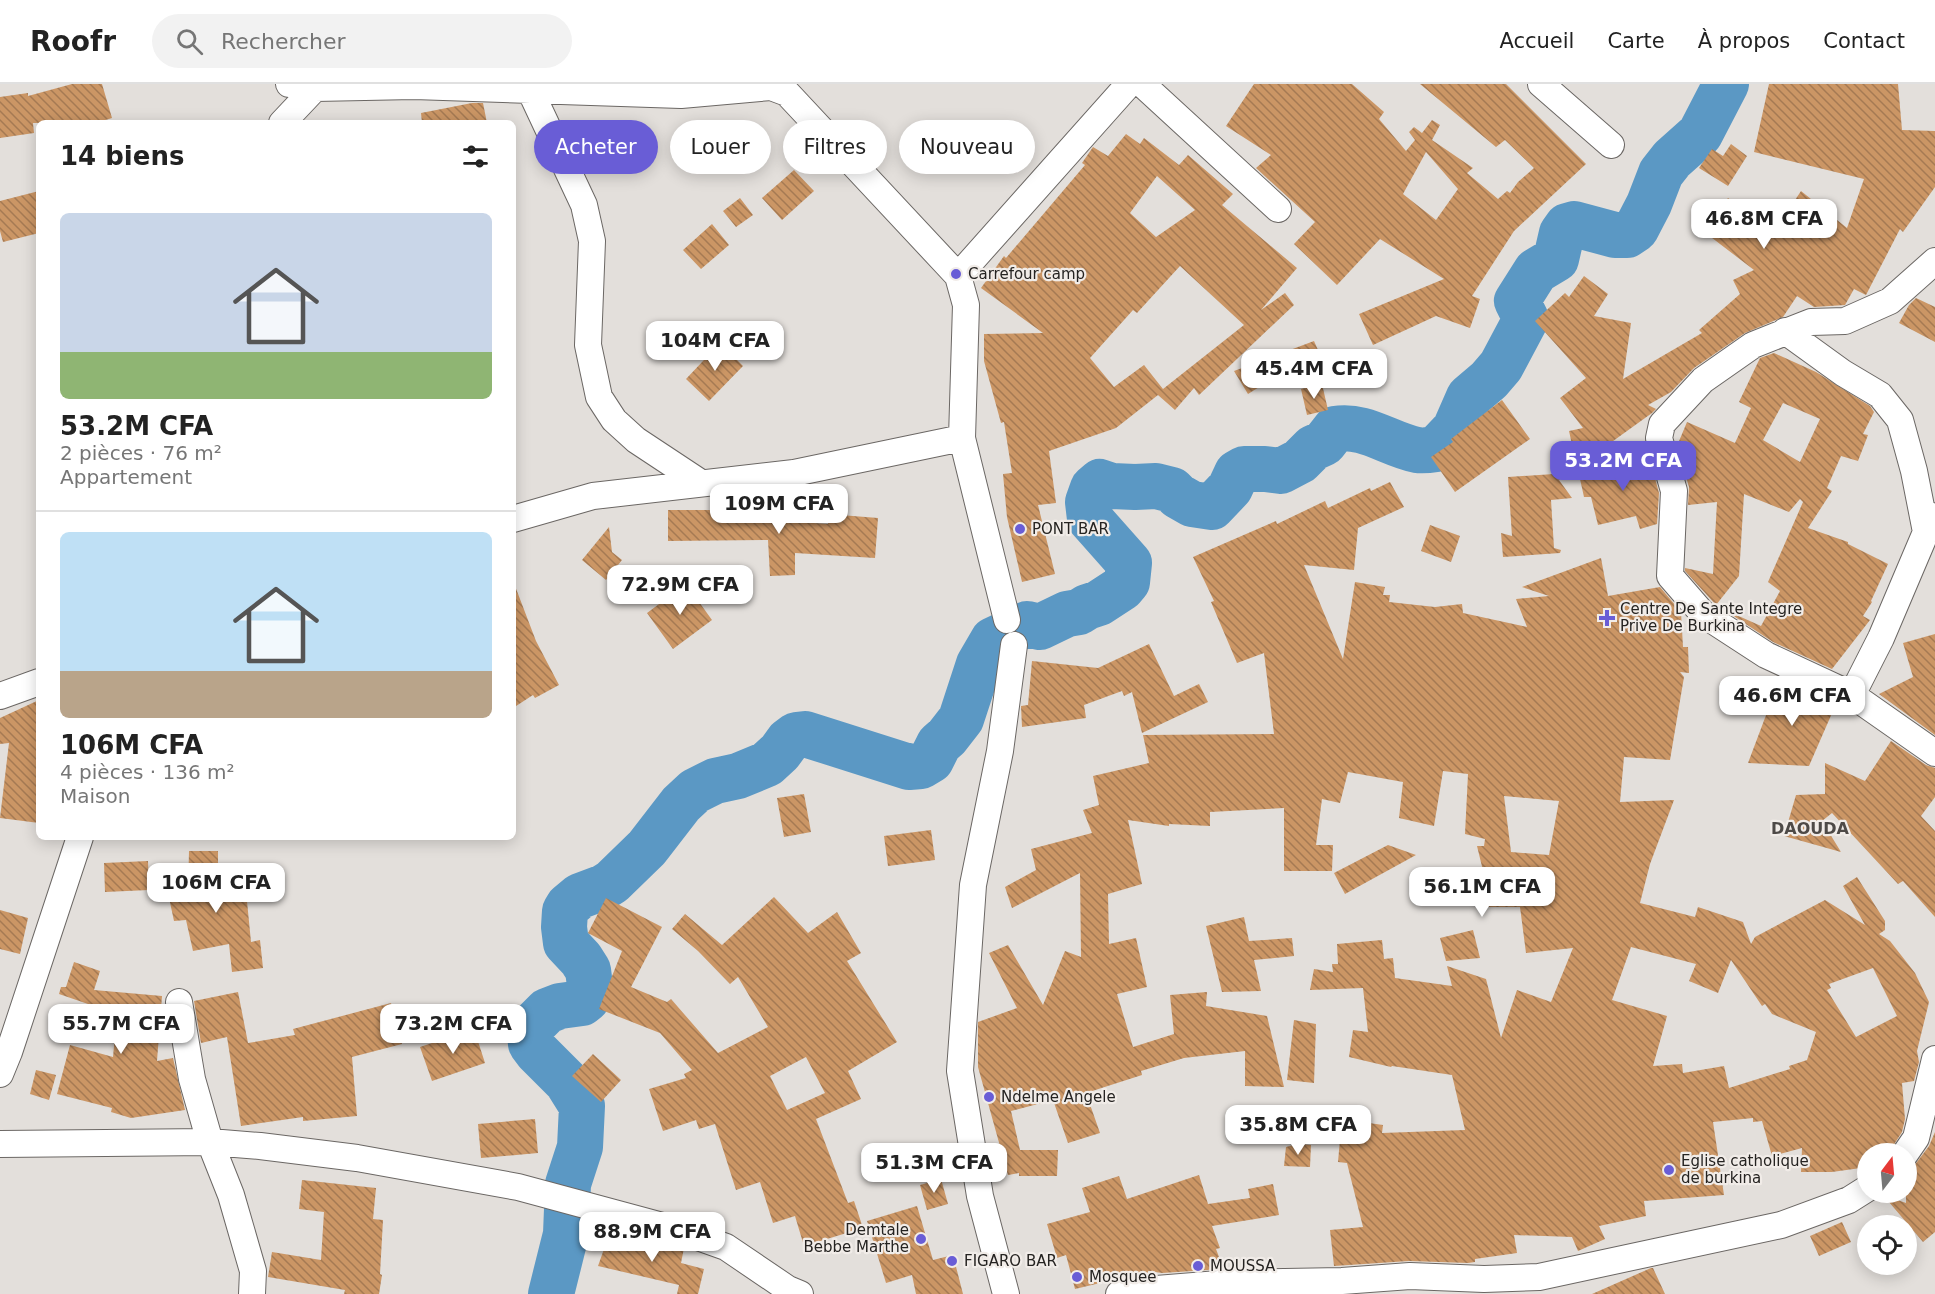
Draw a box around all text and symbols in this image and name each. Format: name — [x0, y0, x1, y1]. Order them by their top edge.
search box — [152, 14, 572, 68]
text: Roofr — [30, 25, 116, 58]
icon: search — [173, 25, 206, 58]
text: Rechercher — [221, 29, 346, 54]
text: Accueil — [1499, 29, 1574, 53]
text: Carte — [1607, 29, 1665, 53]
text: À propos — [1698, 29, 1790, 53]
text: Contact — [1823, 29, 1905, 53]
chip: Acheter — [534, 120, 658, 174]
chip: Louer — [670, 120, 771, 174]
chip: Filtres — [783, 120, 887, 174]
chip: Nouveau — [899, 120, 1035, 174]
icon: filters — [459, 140, 492, 173]
text: 14 biens — [60, 141, 184, 171]
pin: 46.8M CFA — [1695, 199, 1833, 250]
text: 46.8M CFA — [1705, 206, 1823, 230]
icon: home — [222, 252, 330, 360]
place label: Carrefour camp — [968, 265, 1085, 283]
marker: Carrefour camp — [949, 267, 963, 281]
pin: 104M CFA — [653, 321, 777, 372]
text: 104M CFA — [660, 328, 770, 352]
pin: 45.4M CFA — [1245, 349, 1383, 400]
text: 45.4M CFA — [1255, 356, 1373, 380]
text: 53.2M CFA — [60, 411, 213, 441]
text: 2 pièces · 76 m² — [60, 441, 222, 465]
pin: 53.2M CFA — [1554, 441, 1692, 492]
text: 53.2M CFA — [1564, 448, 1682, 472]
text: Appartement — [60, 465, 192, 489]
pin: 109M CFA — [717, 484, 841, 535]
text: 109M CFA — [724, 491, 834, 515]
place label: PONT BAR — [1032, 520, 1109, 538]
marker: PONT BAR — [1013, 522, 1027, 536]
pin: 72.9M CFA — [611, 565, 749, 616]
icon: home — [222, 571, 330, 679]
text: 72.9M CFA — [621, 572, 739, 596]
place label: Centre De Sante Integre Prive De Burkina — [1620, 600, 1802, 635]
marker: Centre De Sante Integre Prive De Burkina — [1598, 609, 1616, 627]
pin: 46.6M CFA — [1723, 676, 1861, 727]
text: 46.6M CFA — [1733, 683, 1851, 707]
text: 106M CFA — [60, 730, 203, 760]
text: 4 pièces · 136 m² — [60, 760, 234, 784]
text: Maison — [60, 784, 130, 808]
district label: DAOUDA — [1771, 819, 1850, 838]
pin: 106M CFA — [154, 863, 278, 914]
pin: 56.1M CFA — [1413, 867, 1551, 918]
text: 106M CFA — [161, 870, 271, 894]
text: 56.1M CFA — [1423, 874, 1541, 898]
pin: 55.7M CFA — [52, 1004, 190, 1055]
pin: 73.2M CFA — [384, 1004, 522, 1055]
text: 55.7M CFA — [62, 1011, 180, 1035]
text: 73.2M CFA — [394, 1011, 512, 1035]
place label: Ndelme Angele — [1001, 1088, 1116, 1106]
marker: Ndelme Angele — [982, 1090, 996, 1104]
pin: 35.8M CFA — [1229, 1105, 1367, 1156]
text: 35.8M CFA — [1239, 1112, 1357, 1136]
pin: 51.3M CFA — [865, 1143, 1003, 1194]
north arrow — [1857, 1143, 1917, 1203]
map controls — [1857, 1143, 1917, 1275]
text: 51.3M CFA — [875, 1150, 993, 1174]
place label: Eglise catholique de burkina — [1681, 1152, 1809, 1187]
marker: Eglise catholique de burkina — [1662, 1163, 1676, 1177]
pin: 88.9M CFA — [583, 1212, 721, 1263]
button: locate — [1857, 1215, 1917, 1275]
text: 88.9M CFA — [593, 1219, 711, 1243]
place label: Demtale Bebbe Marthe — [804, 1221, 909, 1256]
marker: Demtale Bebbe Marthe — [914, 1232, 928, 1246]
place label: FIGARO BAR — [964, 1252, 1057, 1270]
marker: FIGARO BAR — [945, 1254, 959, 1268]
place label: MOUSSA — [1210, 1257, 1276, 1275]
marker: MOUSSA — [1191, 1259, 1205, 1273]
place label: Mosquee — [1089, 1268, 1156, 1286]
marker: Mosquee — [1070, 1270, 1084, 1284]

